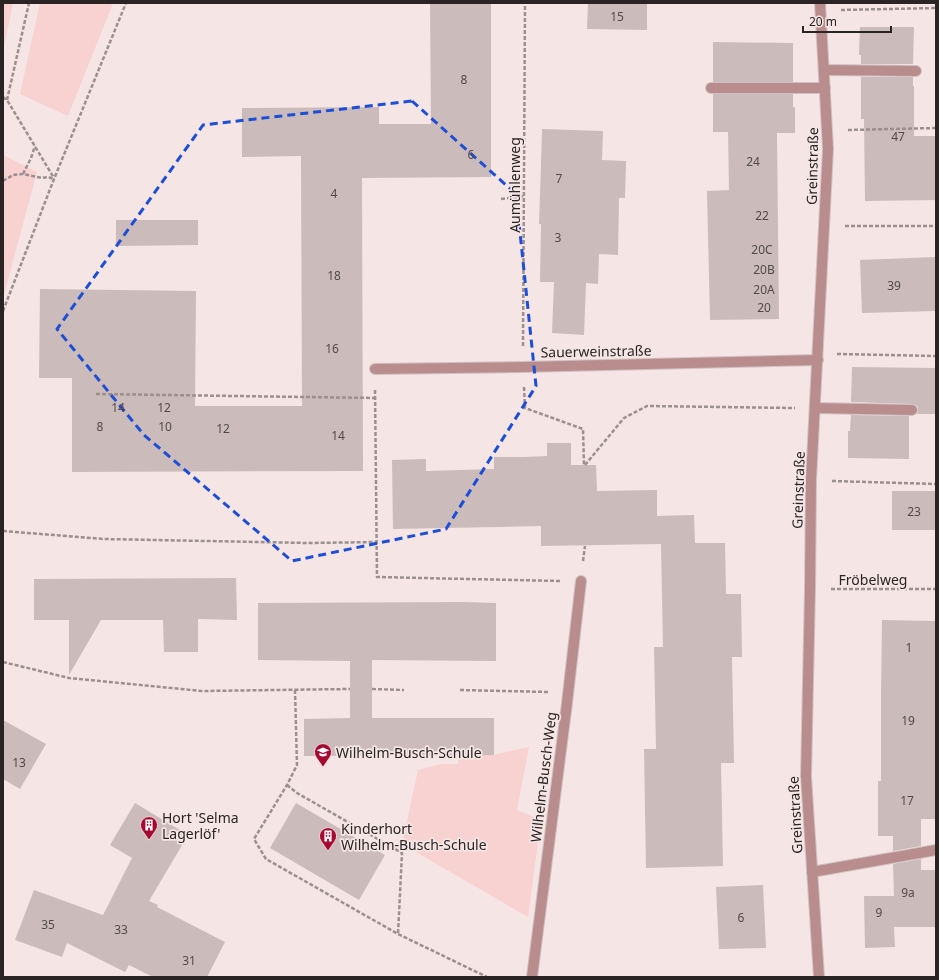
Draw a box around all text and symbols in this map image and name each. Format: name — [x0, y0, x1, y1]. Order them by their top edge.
house number: 15 — [610, 8, 624, 25]
scale bar — [803, 8, 891, 34]
text: 20 m — [809, 13, 837, 30]
house number: 8 — [461, 71, 468, 88]
street label: Greinstraße — [802, 127, 822, 205]
house number: 47 — [891, 128, 905, 145]
street label: Aumühlenweg — [505, 137, 524, 233]
house number: 6 — [468, 146, 475, 163]
house number: 24 — [746, 153, 760, 170]
house number: 7 — [556, 170, 563, 187]
house number: 4 — [331, 185, 338, 202]
house number: 22 — [755, 207, 769, 224]
house number: 3 — [555, 229, 562, 246]
house number: 20C — [751, 241, 773, 258]
house number: 20B — [753, 261, 775, 278]
house number: 18 — [327, 267, 341, 284]
house number: 39 — [887, 277, 901, 294]
house number: 20A — [753, 281, 775, 298]
house number: 20 — [757, 299, 771, 316]
house number: 16 — [325, 340, 339, 357]
street label: Sauerweinstraße — [540, 341, 652, 361]
house number: 14 — [111, 399, 125, 416]
house number: 12 — [157, 399, 171, 416]
house number: 8 — [97, 418, 104, 435]
house number: 10 — [158, 418, 172, 435]
house number: 12 — [216, 420, 230, 437]
house number: 14 — [331, 427, 345, 444]
street label: Greinstraße — [787, 451, 809, 529]
house number: 23 — [907, 503, 921, 520]
street label: Fröbelweg — [839, 570, 907, 589]
house number: 1 — [906, 639, 912, 656]
street label: Wilhelm-Busch-Weg — [526, 711, 560, 843]
house number: 19 — [901, 712, 915, 729]
school or university icon: Wilhelm-Busch-Schule — [313, 742, 333, 767]
place label: Wilhelm-Busch-Schule — [336, 743, 482, 762]
house number: 13 — [12, 754, 26, 771]
street label: Greinstraße — [783, 776, 807, 854]
house number: 17 — [900, 792, 914, 809]
place label: Hort 'Selma Lagerlöf' — [162, 808, 239, 843]
building icon: Hort 'Selma Lagerlöf' — [139, 815, 159, 840]
place label: Kinderhort Wilhelm-Busch-Schule — [341, 819, 487, 854]
building icon: Kinderhort Wilhelm-Busch-Schule — [318, 826, 338, 851]
house number: 9a — [901, 884, 915, 901]
house number: 9 — [876, 904, 883, 921]
house number: 6 — [738, 909, 745, 926]
house number: 35 — [41, 916, 55, 933]
house number: 33 — [114, 921, 128, 938]
house number: 31 — [182, 952, 196, 969]

